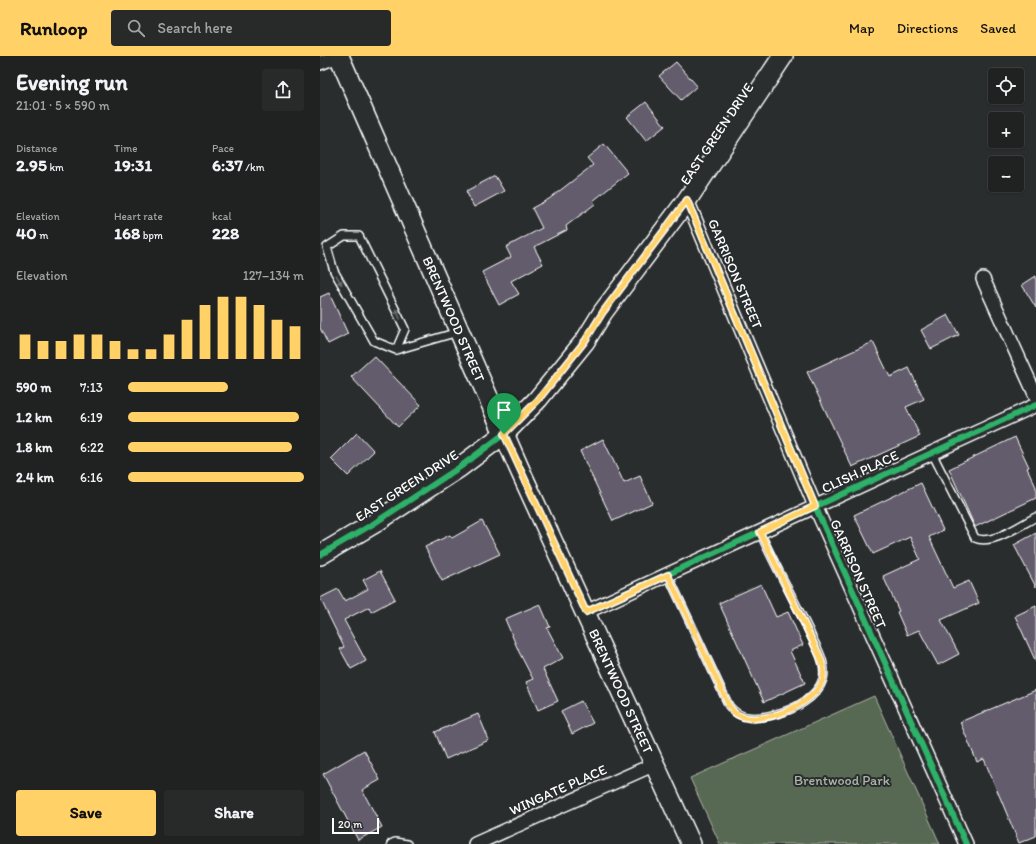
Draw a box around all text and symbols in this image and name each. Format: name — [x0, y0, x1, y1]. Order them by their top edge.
search box — [111, 10, 391, 46]
text: Runloop — [20, 17, 87, 40]
icon: search — [125, 17, 147, 39]
text: Search here — [157, 19, 233, 37]
text: Map — [849, 20, 875, 37]
text: Directions — [897, 20, 958, 37]
text: Saved — [980, 20, 1016, 37]
map controls — [988, 68, 1024, 192]
button: locate — [988, 68, 1024, 104]
text: Evening run — [16, 69, 128, 96]
button: share — [262, 69, 304, 111]
street label: EAST GREEN DRIVE — [677, 80, 757, 188]
text: 21:01 · 5 × 590 m — [16, 98, 110, 113]
button: + — [988, 112, 1024, 148]
text: Distance — [16, 142, 57, 155]
text: Time — [114, 142, 137, 155]
text: Pace — [212, 142, 234, 155]
text: 2.95 — [16, 155, 47, 175]
text: 19:31 — [114, 155, 152, 175]
text: 6:37 — [212, 155, 243, 175]
button: − — [988, 156, 1024, 192]
text: km — [47, 161, 64, 174]
text: /km — [243, 161, 265, 174]
text: Elevation — [16, 210, 60, 223]
text: Heart rate — [114, 210, 163, 223]
text: kcal — [212, 210, 232, 223]
street label: GARRISON STREET — [704, 216, 766, 332]
text: 40 — [16, 223, 37, 243]
text: 168 — [114, 223, 140, 243]
text: 228 — [212, 223, 239, 243]
text: m — [37, 229, 48, 242]
text: bpm — [140, 229, 163, 242]
street label: BRENTWOOD STREET — [419, 254, 489, 384]
text: Elevation — [16, 268, 68, 283]
text: 127–134 m — [243, 268, 304, 283]
one-way arrow — [336, 274, 343, 286]
one-way arrow — [395, 309, 401, 320]
text: 590 m — [16, 380, 52, 395]
text: 7:13 — [80, 380, 103, 395]
pin — [487, 393, 521, 434]
icon: arrive — [493, 399, 515, 421]
text: 1.2 km — [16, 410, 52, 425]
text: 6:19 — [80, 410, 103, 425]
text: 1.8 km — [16, 440, 52, 455]
text: 6:22 — [80, 440, 104, 455]
street label: EAST GREEN DRIVE — [352, 446, 462, 526]
street label: CLISH PLACE — [819, 447, 901, 497]
text: 2.4 km — [16, 470, 54, 485]
text: 6:16 — [80, 470, 103, 485]
street label: GARRISON STREET — [826, 517, 890, 631]
street label: BRENTWOOD STREET — [585, 626, 657, 756]
street label: WINGATE PLACE — [507, 761, 609, 819]
park label: Brentwood Park — [794, 772, 891, 789]
button: Save — [16, 790, 156, 836]
button: Share — [164, 790, 304, 836]
scale bar — [332, 816, 379, 835]
text: 20 m — [338, 818, 362, 831]

